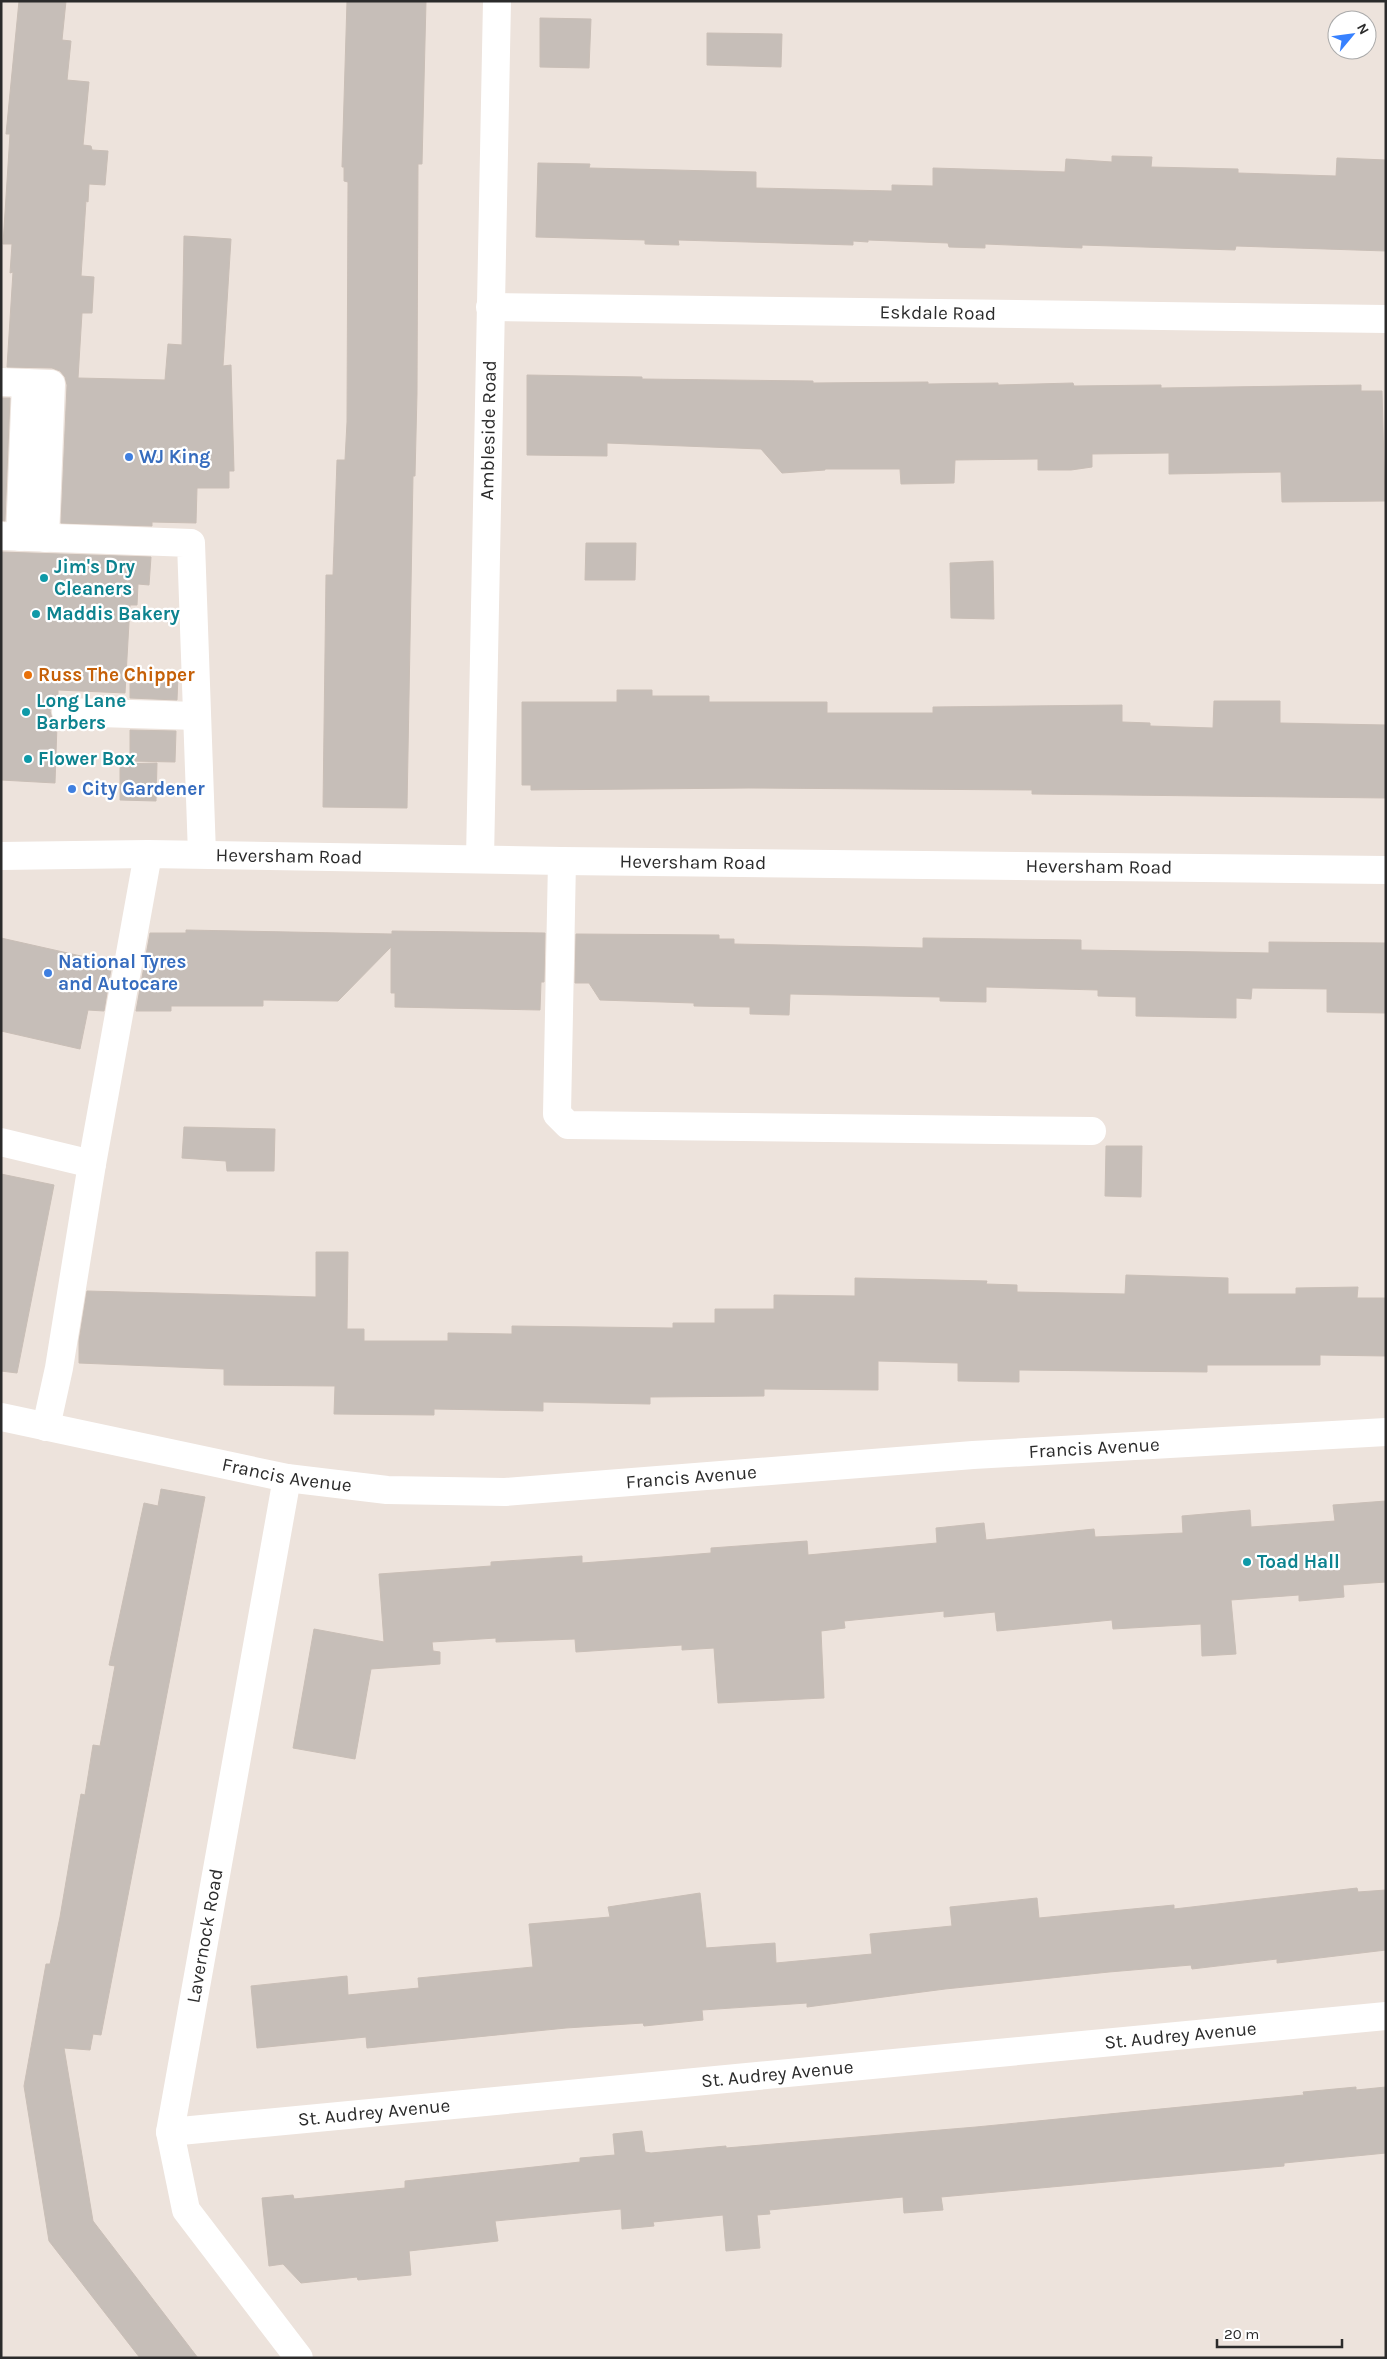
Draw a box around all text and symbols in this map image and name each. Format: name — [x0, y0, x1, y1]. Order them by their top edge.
north arrow — [1327, 10, 1377, 60]
text: N — [1353, 20, 1373, 37]
street label: Eskdale Road — [880, 301, 996, 325]
street label: Ambleside Road — [476, 360, 501, 500]
place label: WJ King — [139, 446, 210, 468]
marker: WJ King — [123, 451, 135, 463]
place label: Jim's Dry Cleaners — [54, 556, 135, 600]
marker: Jim's Dry Cleaners — [38, 572, 50, 584]
place label: Maddis Bakery — [46, 603, 180, 625]
marker: Maddis Bakery — [30, 608, 42, 620]
place label: Russ The Chipper — [38, 664, 195, 686]
marker: Russ The Chipper — [22, 669, 34, 681]
place label: Long Lane Barbers — [36, 690, 126, 734]
marker: Long Lane Barbers — [20, 706, 32, 718]
place label: Flower Box — [38, 748, 136, 770]
marker: Flower Box — [22, 753, 34, 765]
place label: City Gardener — [82, 778, 205, 800]
marker: City Gardener — [66, 783, 78, 795]
street label: Heversham Road — [215, 844, 362, 869]
street label: Heversham Road — [619, 851, 766, 874]
street label: Heversham Road — [1025, 855, 1172, 879]
place label: National Tyres and Autocare — [58, 951, 186, 995]
marker: National Tyres and Autocare — [42, 967, 54, 979]
street label: Francis Avenue — [1028, 1434, 1160, 1463]
street label: Francis Avenue — [220, 1453, 353, 1497]
street label: Francis Avenue — [625, 1461, 758, 1493]
place label: Toad Hall — [1257, 1551, 1340, 1573]
marker: Toad Hall — [1241, 1556, 1253, 1568]
street label: Lavernock Road — [182, 1867, 228, 2005]
street label: St. Audrey Avenue — [1103, 2017, 1258, 2054]
street label: St. Audrey Avenue — [700, 2056, 854, 2092]
street label: St. Audrey Avenue — [297, 2094, 451, 2131]
scale bar — [1217, 2316, 1342, 2348]
text: 20 m — [1224, 2325, 1259, 2343]

